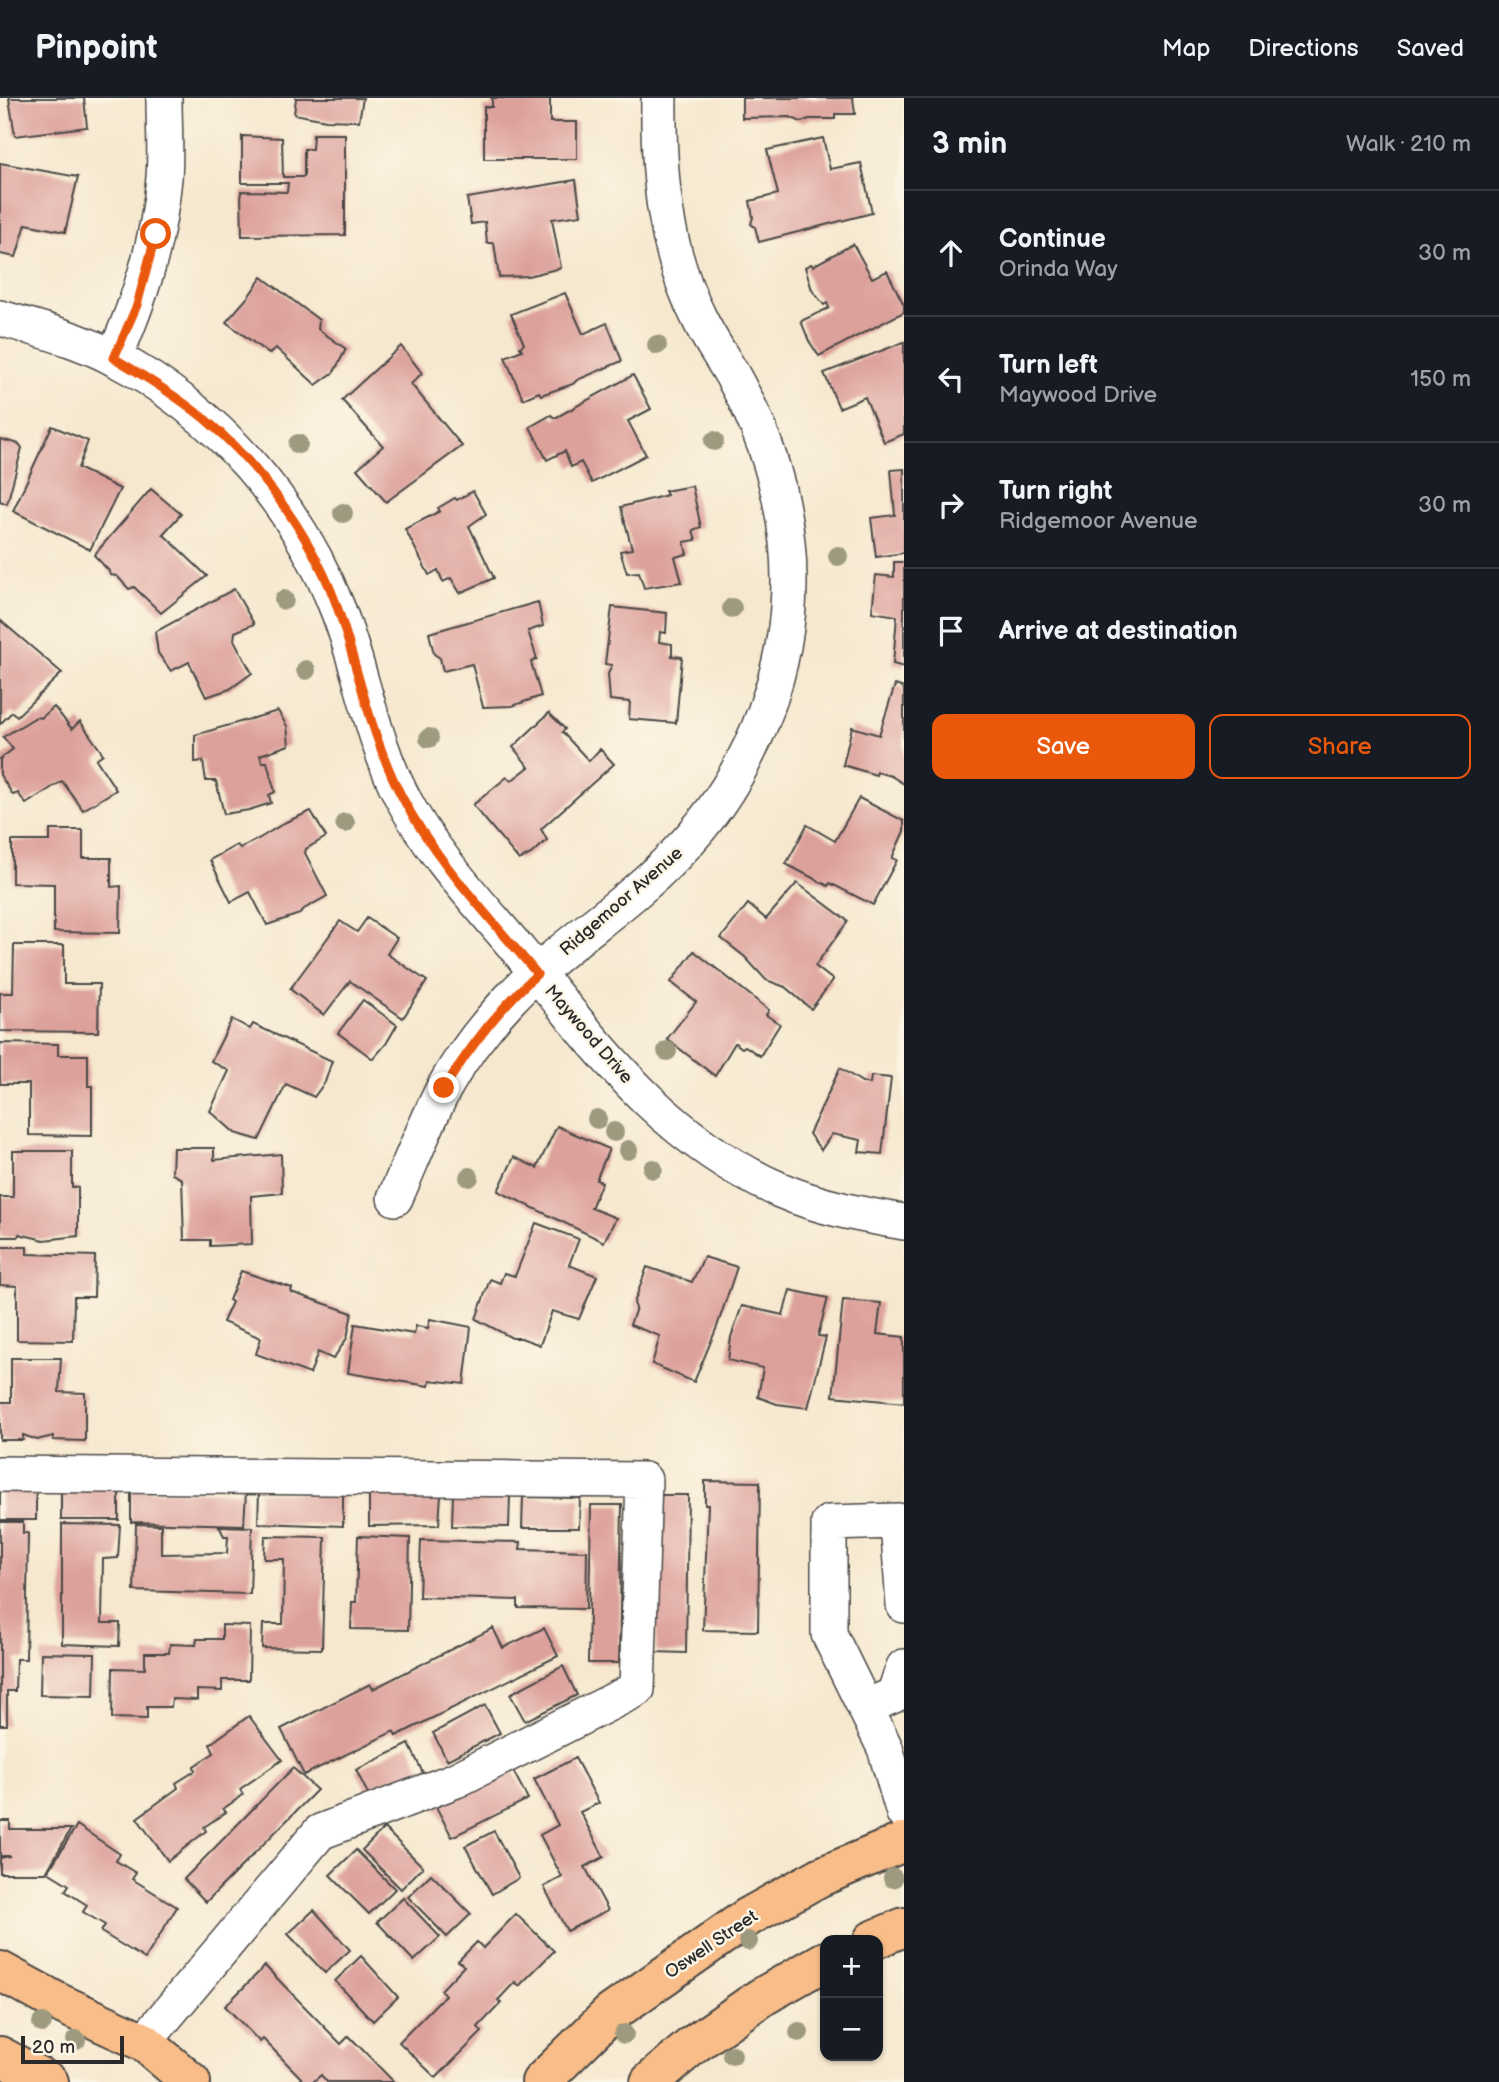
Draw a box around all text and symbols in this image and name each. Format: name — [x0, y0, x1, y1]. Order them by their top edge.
text: Pinpoint — [35, 28, 157, 68]
text: Map — [1162, 34, 1210, 63]
text: Directions — [1248, 34, 1359, 63]
text: Saved — [1397, 34, 1464, 63]
text: 3 min — [932, 126, 1007, 162]
text: Walk · 210 m — [1346, 130, 1471, 158]
route start — [140, 218, 171, 249]
text: Continue — [999, 224, 1106, 255]
icon: ahead — [932, 234, 970, 272]
text: 30 m — [1418, 239, 1471, 267]
text: Orinda Way — [999, 255, 1118, 283]
text: Turn left — [999, 350, 1098, 381]
icon: left — [932, 360, 970, 398]
text: 150 m — [1410, 365, 1471, 393]
text: Maywood Drive — [999, 381, 1157, 409]
text: Turn right — [999, 476, 1112, 507]
icon: right — [932, 486, 970, 524]
text: 30 m — [1418, 491, 1471, 519]
text: Ridgemoor Avenue — [999, 507, 1198, 535]
icon: arrive — [932, 612, 970, 650]
text: Arrive at destination — [999, 616, 1238, 647]
button: Save — [932, 714, 1195, 779]
button: Share — [1209, 714, 1471, 779]
street label: Ridgemoor Avenue — [556, 842, 687, 960]
street label: Maywood Drive — [540, 981, 637, 1088]
route end — [428, 1072, 459, 1103]
street label: Oswell Street — [661, 1905, 762, 1983]
map controls — [820, 1935, 883, 2061]
button: + — [820, 1935, 883, 1998]
button: − — [820, 1998, 883, 2061]
scale bar — [21, 2033, 124, 2065]
text: 20 m — [32, 2036, 75, 2059]

